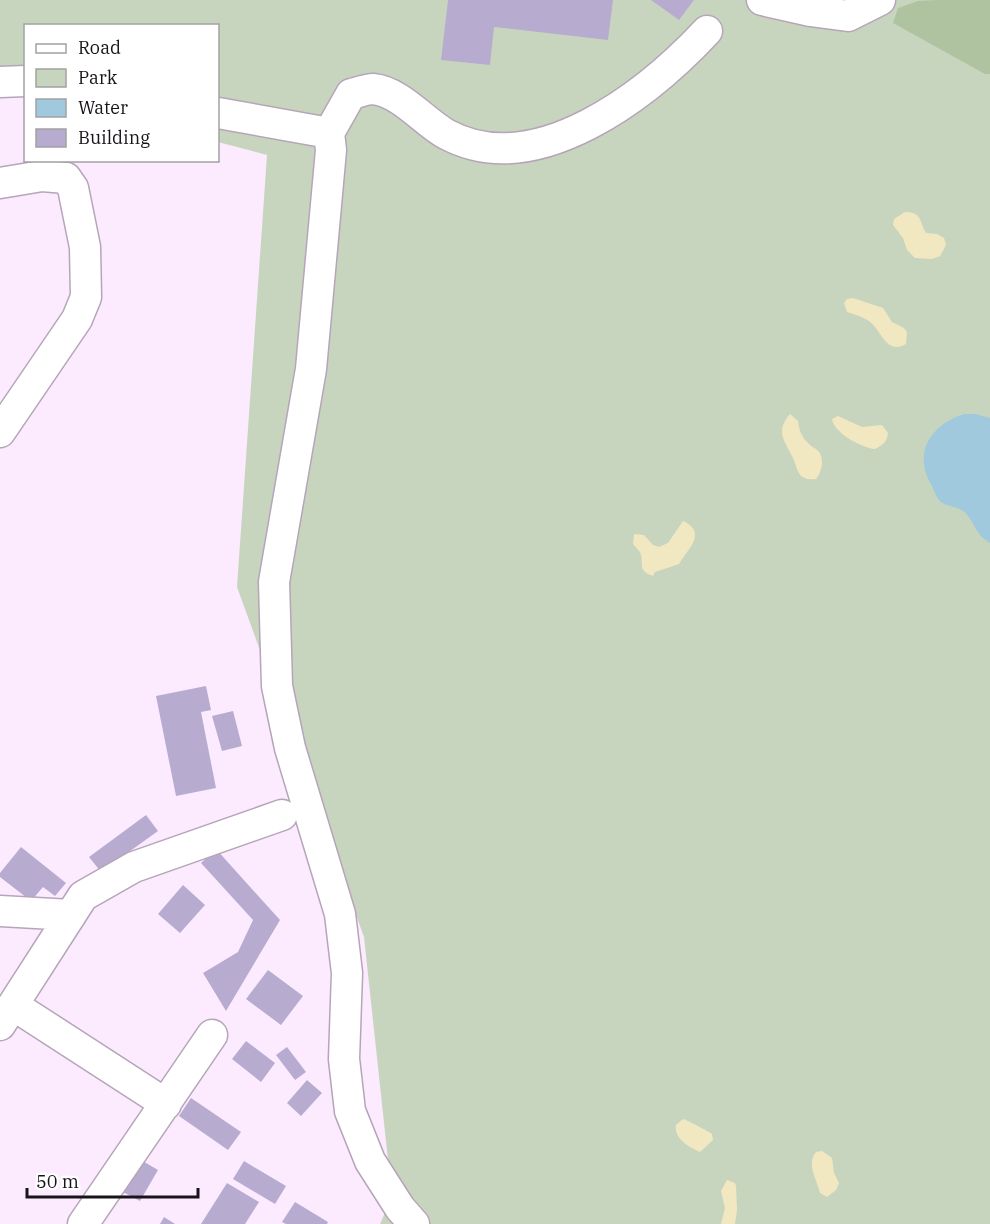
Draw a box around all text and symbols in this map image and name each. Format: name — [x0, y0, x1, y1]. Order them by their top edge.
legend — [24, 24, 219, 162]
text: Road — [78, 36, 121, 59]
text: Park — [78, 66, 118, 89]
text: Water — [78, 96, 128, 119]
text: Building — [78, 126, 150, 149]
scale bar — [27, 1161, 198, 1199]
text: 50 m — [36, 1170, 79, 1193]

